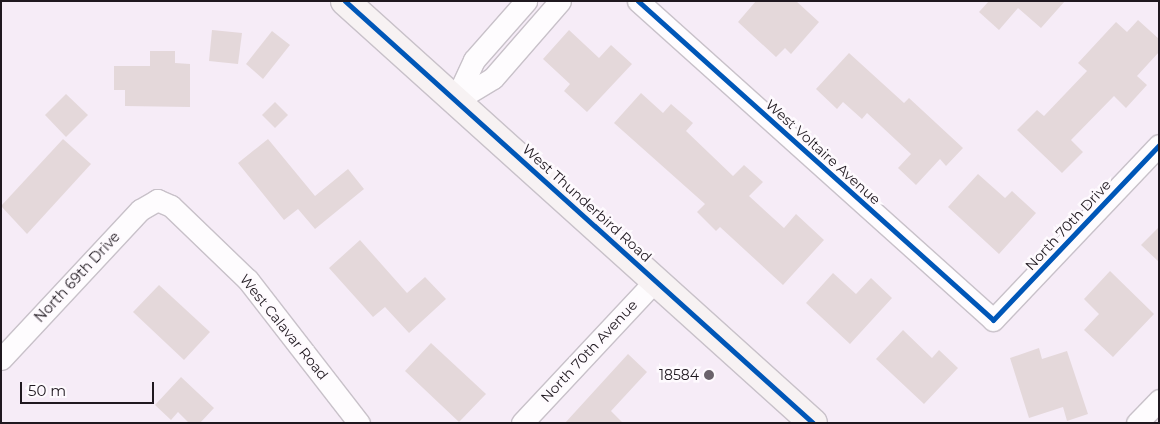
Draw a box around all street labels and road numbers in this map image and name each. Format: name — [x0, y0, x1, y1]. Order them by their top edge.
street label: West Voltaire Avenue — [762, 96, 884, 208]
street label: West Thunderbird Road — [519, 141, 655, 265]
street label: North 70th Drive — [1022, 176, 1114, 274]
street label: North 69th Drive — [31, 228, 123, 326]
street label: West Calavar Road — [236, 271, 332, 383]
street label: North 70th Avenue — [537, 296, 641, 406]

